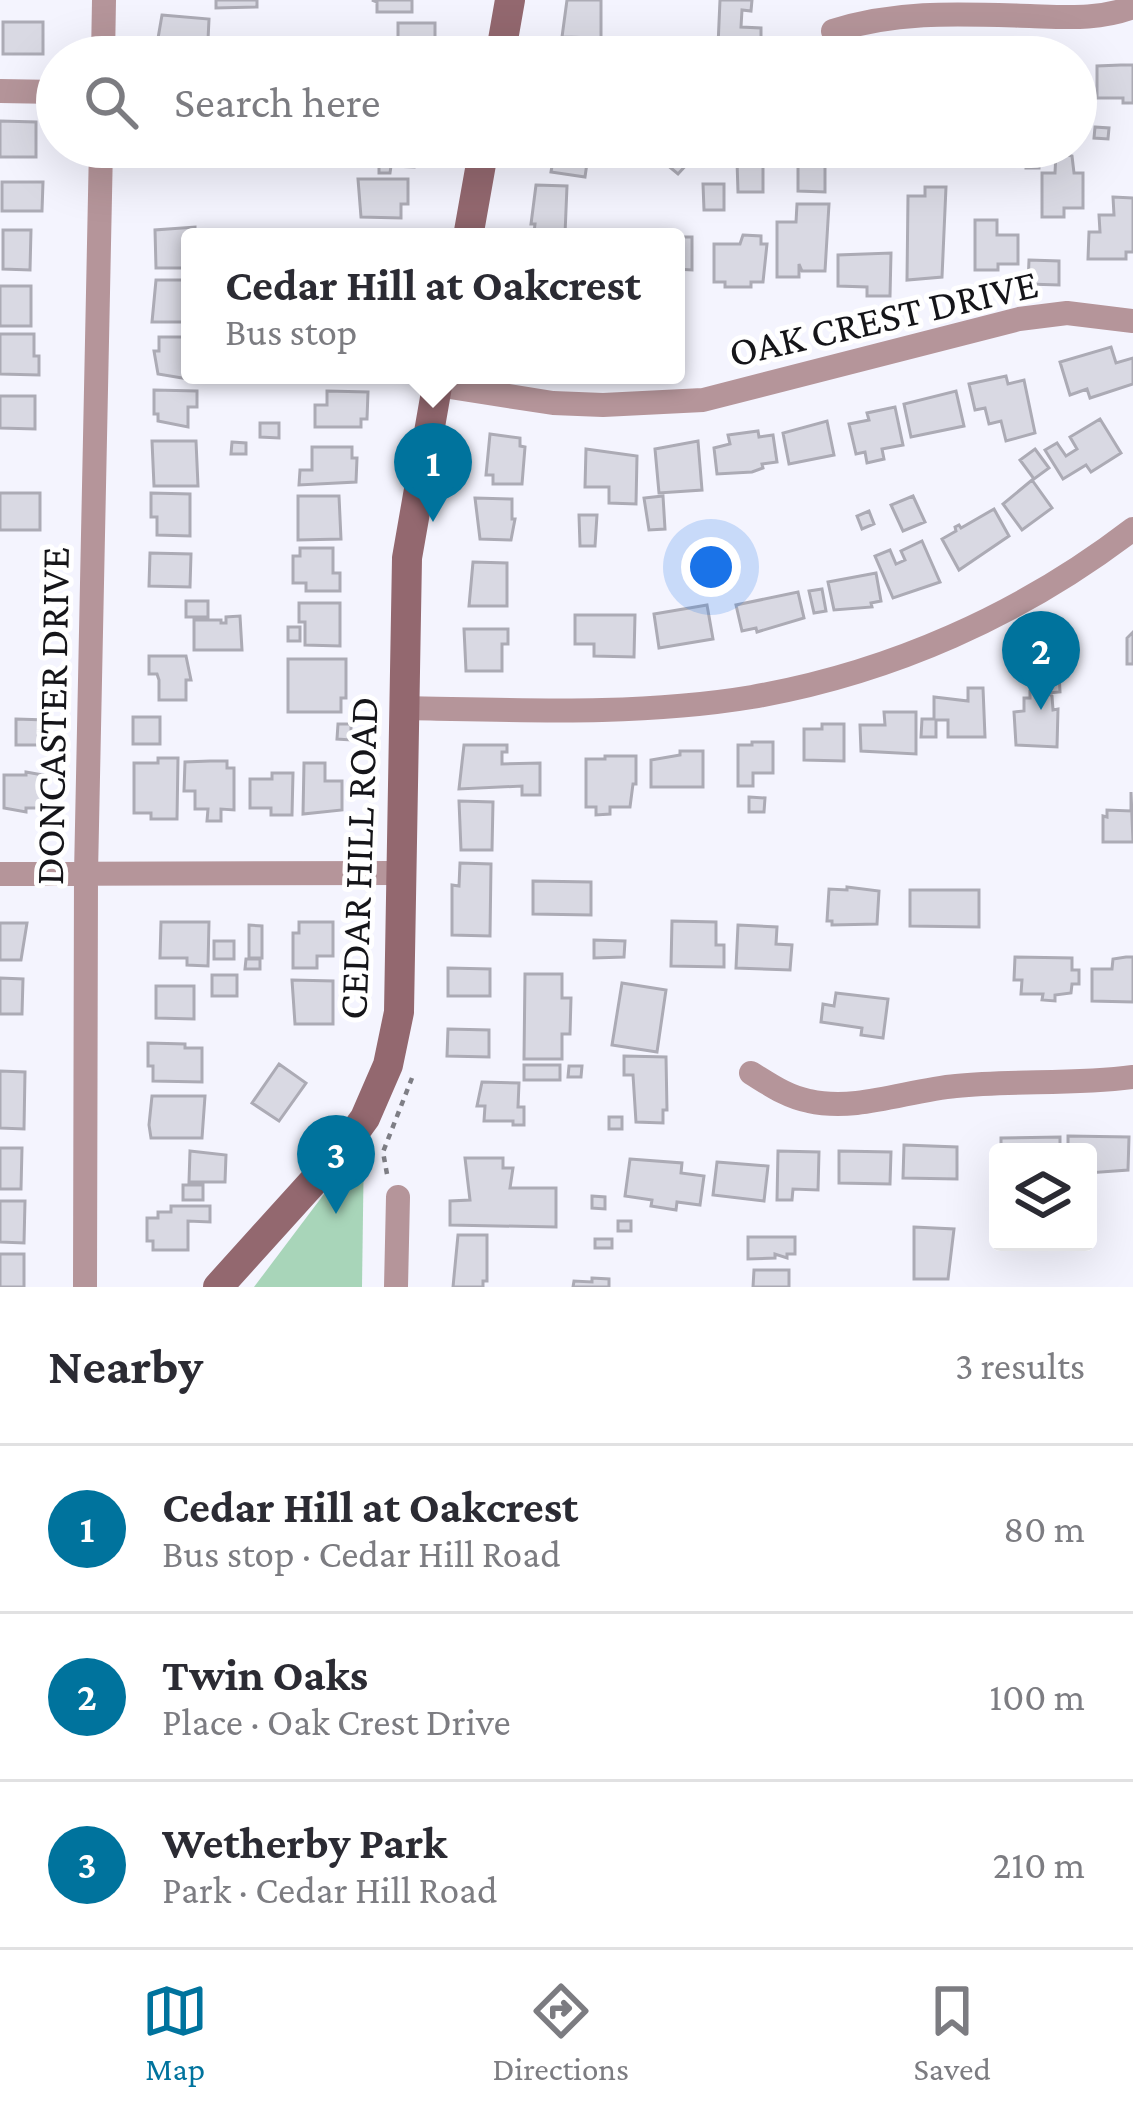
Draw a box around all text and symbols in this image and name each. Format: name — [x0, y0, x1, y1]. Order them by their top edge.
search box — [36, 36, 1097, 168]
icon: search — [78, 69, 144, 135]
text: Search here — [174, 77, 381, 127]
popup — [181, 228, 685, 384]
street label: OAK CREST DRIVE — [724, 259, 1042, 376]
text: Cedar Hill at Oakcrest — [225, 260, 641, 310]
text: Bus stop — [225, 310, 357, 353]
pin: 1 — [394, 423, 472, 522]
your location — [681, 537, 741, 597]
street label: DONCASTER DRIVE — [25, 546, 78, 886]
pin: 2 — [1002, 611, 1080, 710]
street label: CEDAR HILL ROAD — [328, 696, 387, 1020]
pin: 3 — [297, 1115, 375, 1214]
map controls — [989, 1143, 1097, 1251]
button: layers — [989, 1143, 1097, 1251]
text: Nearby — [48, 1337, 203, 1394]
text: 3 results — [955, 1344, 1085, 1387]
text: Cedar Hill at Oakcrest — [162, 1482, 578, 1532]
text: 1 — [80, 1507, 94, 1550]
text: 80 m — [1003, 1507, 1085, 1550]
text: Bus stop · Cedar Hill Road — [162, 1532, 561, 1575]
text: Twin Oaks — [162, 1650, 368, 1700]
text: 2 — [77, 1675, 97, 1718]
text: 100 m — [989, 1675, 1085, 1718]
text: Place · Oak Crest Drive — [162, 1700, 511, 1743]
text: Wetherby Park — [162, 1818, 447, 1868]
text: 3 — [77, 1843, 97, 1886]
text: 210 m — [993, 1843, 1085, 1886]
text: Park · Cedar Hill Road — [162, 1868, 498, 1911]
tab: Map — [142, 1978, 208, 2087]
tab: Directions — [493, 1978, 629, 2087]
tab: Saved — [913, 1978, 991, 2087]

